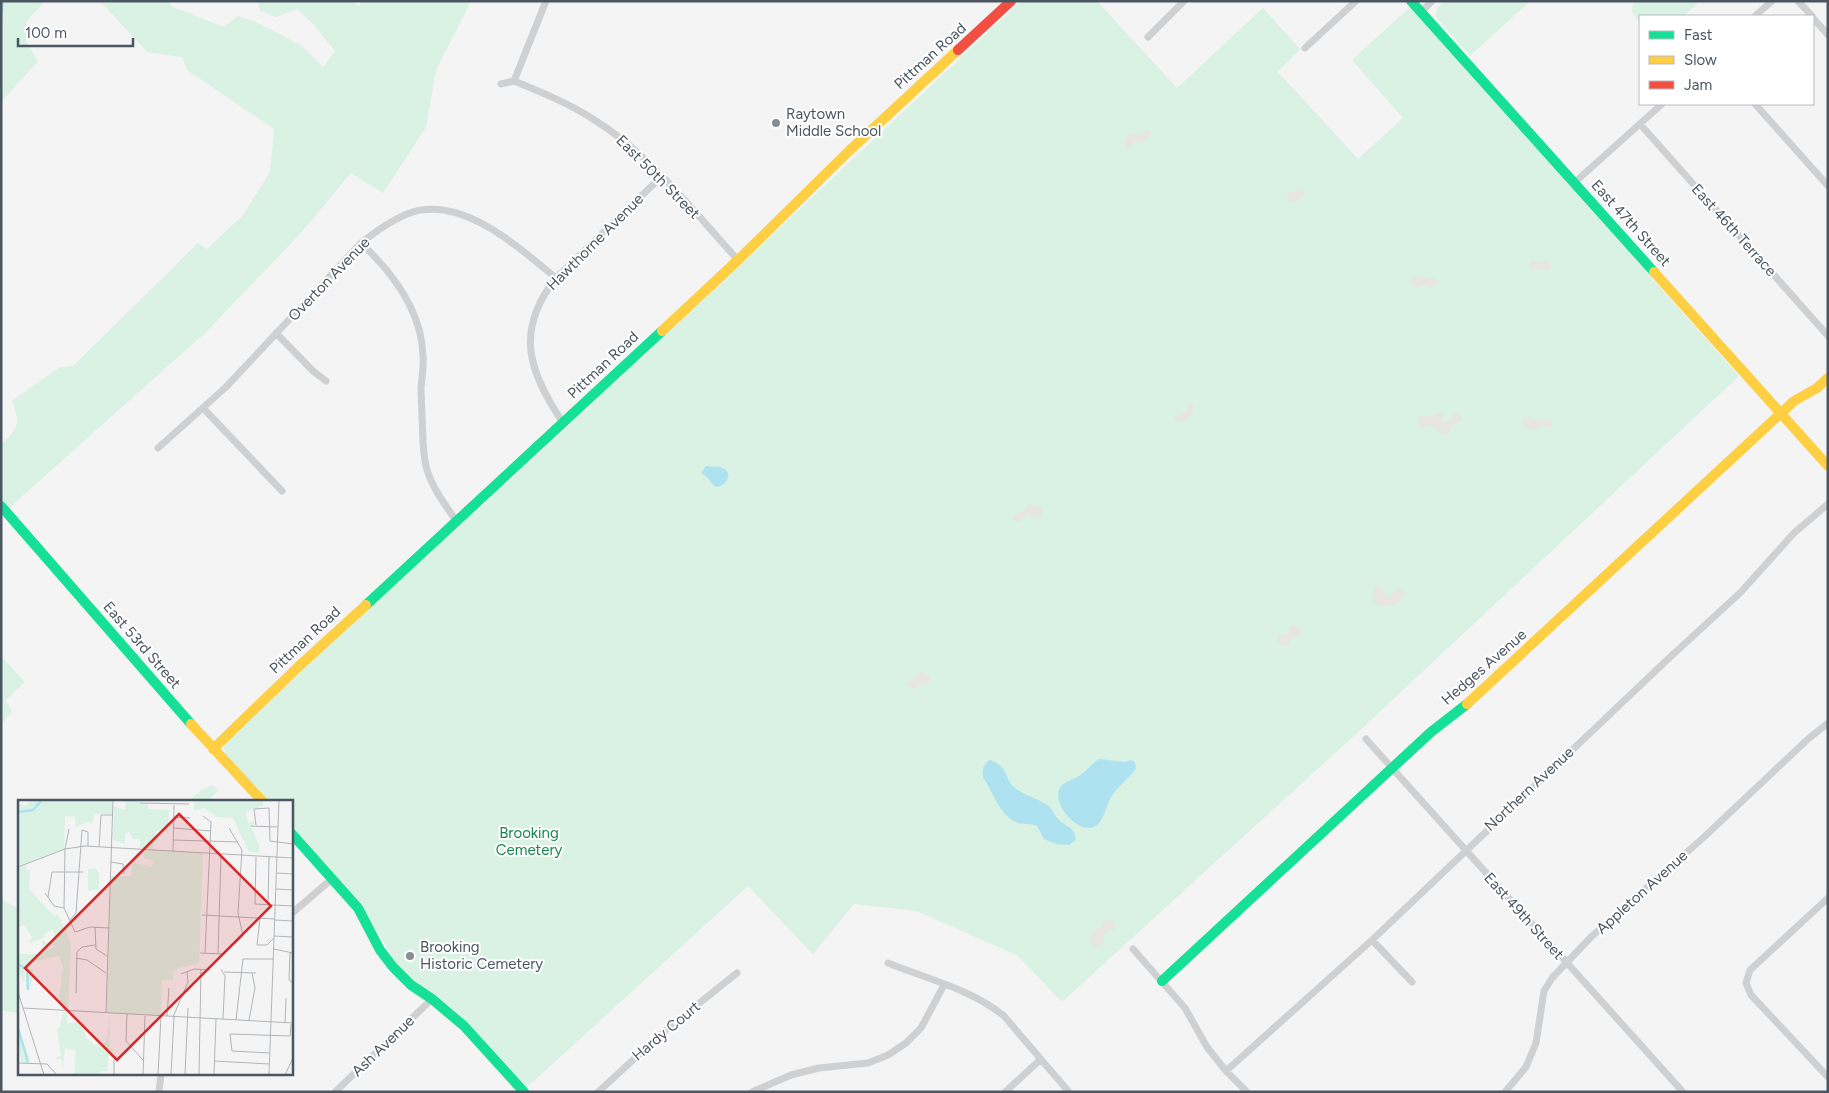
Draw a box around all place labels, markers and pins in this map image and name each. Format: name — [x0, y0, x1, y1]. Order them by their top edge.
place label: Raytown Middle School — [786, 105, 881, 140]
marker: Raytown Middle School — [770, 117, 782, 129]
place label: Brooking Historic Cemetery — [420, 938, 543, 973]
marker: Brooking Historic Cemetery — [404, 950, 416, 962]

